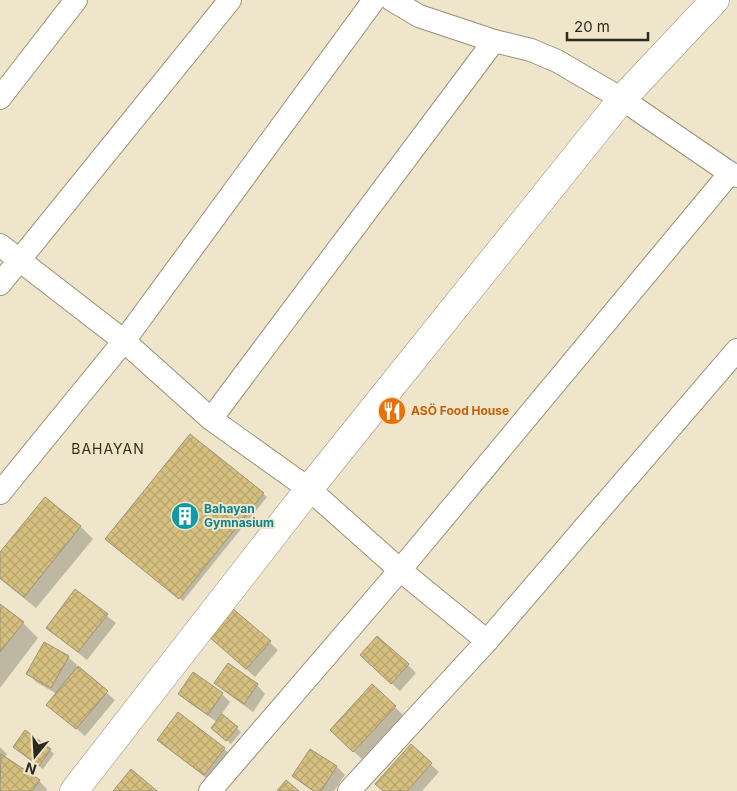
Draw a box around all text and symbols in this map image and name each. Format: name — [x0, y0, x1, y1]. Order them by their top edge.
scale bar — [567, 10, 648, 42]
text: 20 m — [574, 17, 610, 36]
restaurant icon: ASÖ Food House — [377, 396, 407, 426]
place label: ASÖ Food House — [411, 403, 509, 418]
district label: BAHAYAN — [71, 440, 145, 457]
building icon: Bahayan Gymnasium — [170, 501, 200, 531]
place label: Bahayan Gymnasium — [204, 501, 274, 530]
north arrow — [10, 731, 60, 781]
text: N — [23, 759, 39, 779]

